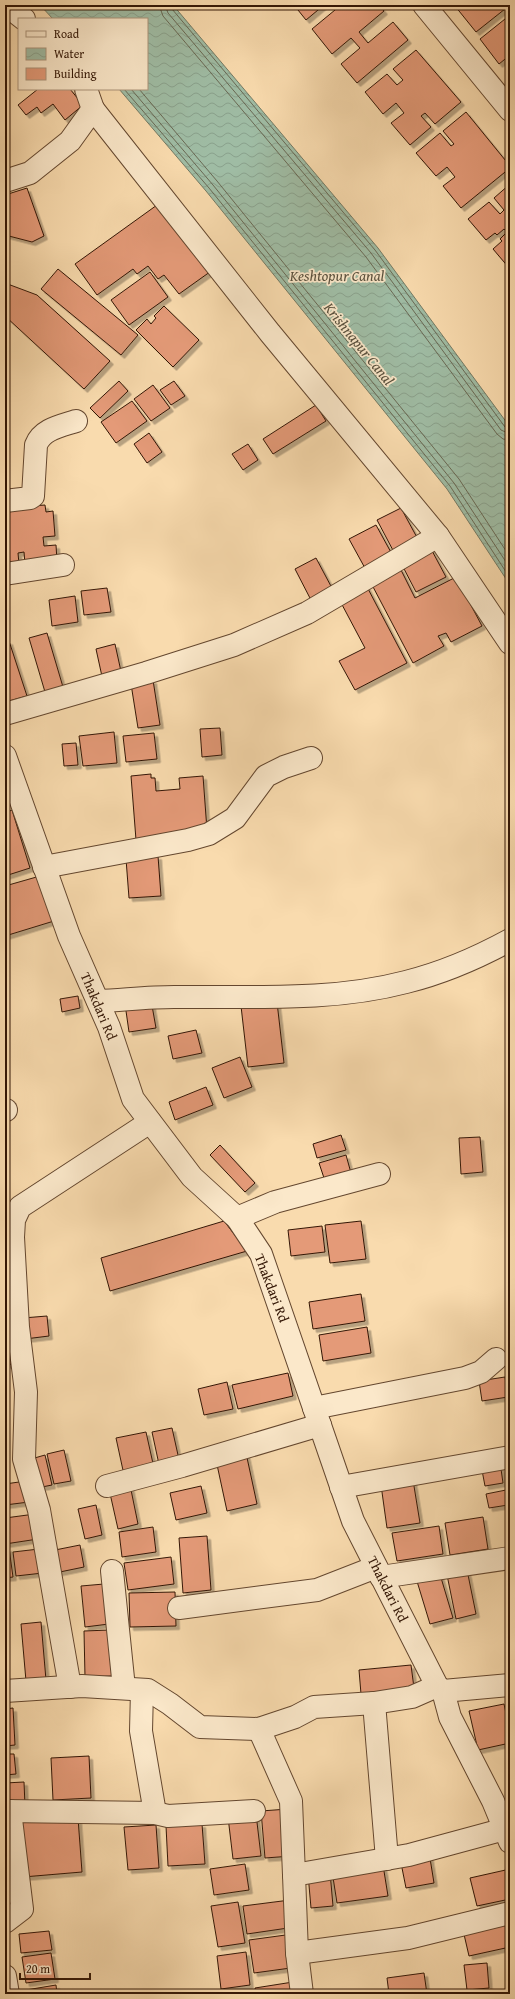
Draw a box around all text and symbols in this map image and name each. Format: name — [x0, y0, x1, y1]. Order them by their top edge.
legend — [18, 18, 148, 90]
text: Road — [54, 25, 80, 42]
text: Water — [54, 45, 84, 62]
text: Building — [54, 65, 97, 82]
water label: Keshtopur Canal — [289, 265, 385, 286]
water label: Krishnapur Canal — [319, 297, 400, 390]
street label: Thakdari Rd — [76, 969, 122, 1043]
street label: Thakdari Rd — [250, 1251, 294, 1326]
street label: Thakdari Rd — [363, 1552, 413, 1626]
scale bar — [20, 1955, 90, 1981]
text: 20 m — [26, 1960, 50, 1977]

